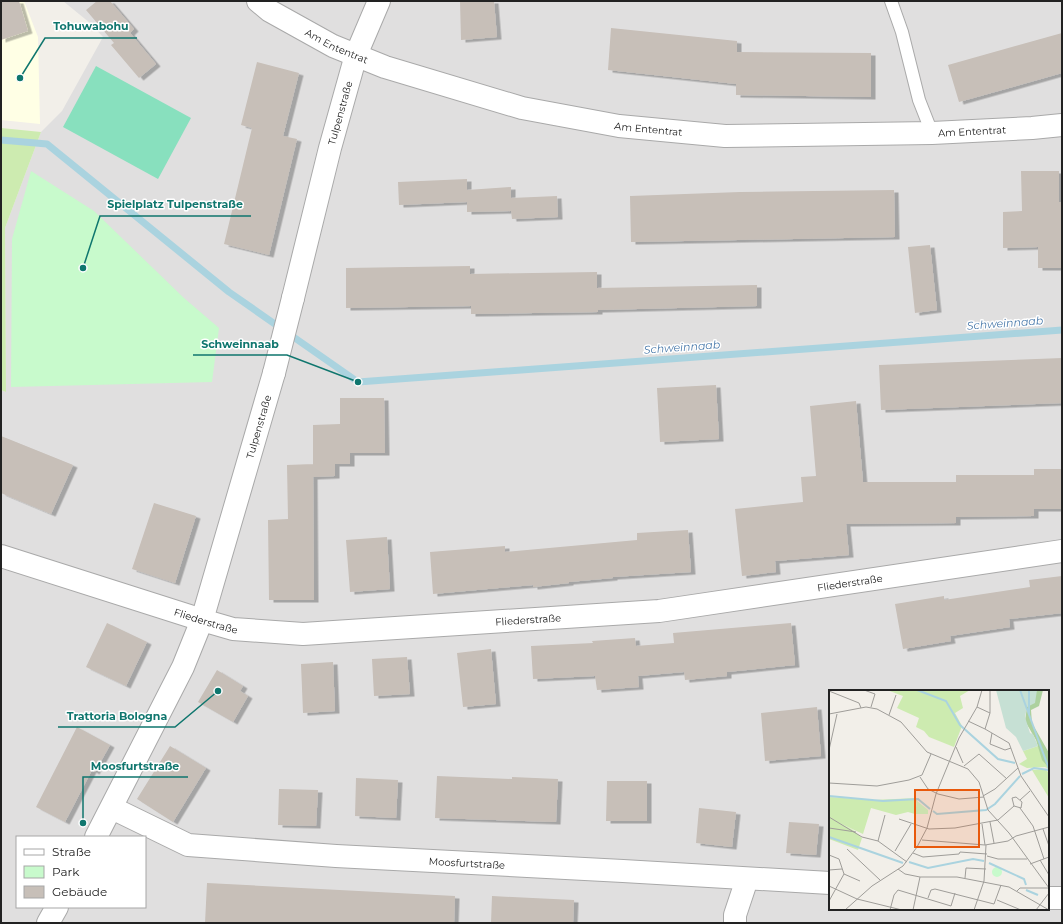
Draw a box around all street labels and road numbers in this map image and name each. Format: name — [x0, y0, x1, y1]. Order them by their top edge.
street label: Am Ententrat — [303, 25, 370, 66]
street label: Tulpenstraße — [325, 79, 355, 146]
street label: Am Ententrat — [613, 119, 683, 138]
street label: Am Ententrat — [938, 123, 1006, 139]
street label: Tulpenstraße — [243, 393, 274, 460]
street label: Fliederstraße — [816, 571, 883, 594]
street label: Fliederstraße — [173, 605, 238, 636]
street label: Fliederstraße — [495, 611, 561, 628]
street label: Moosfurtstraße — [428, 854, 505, 871]

